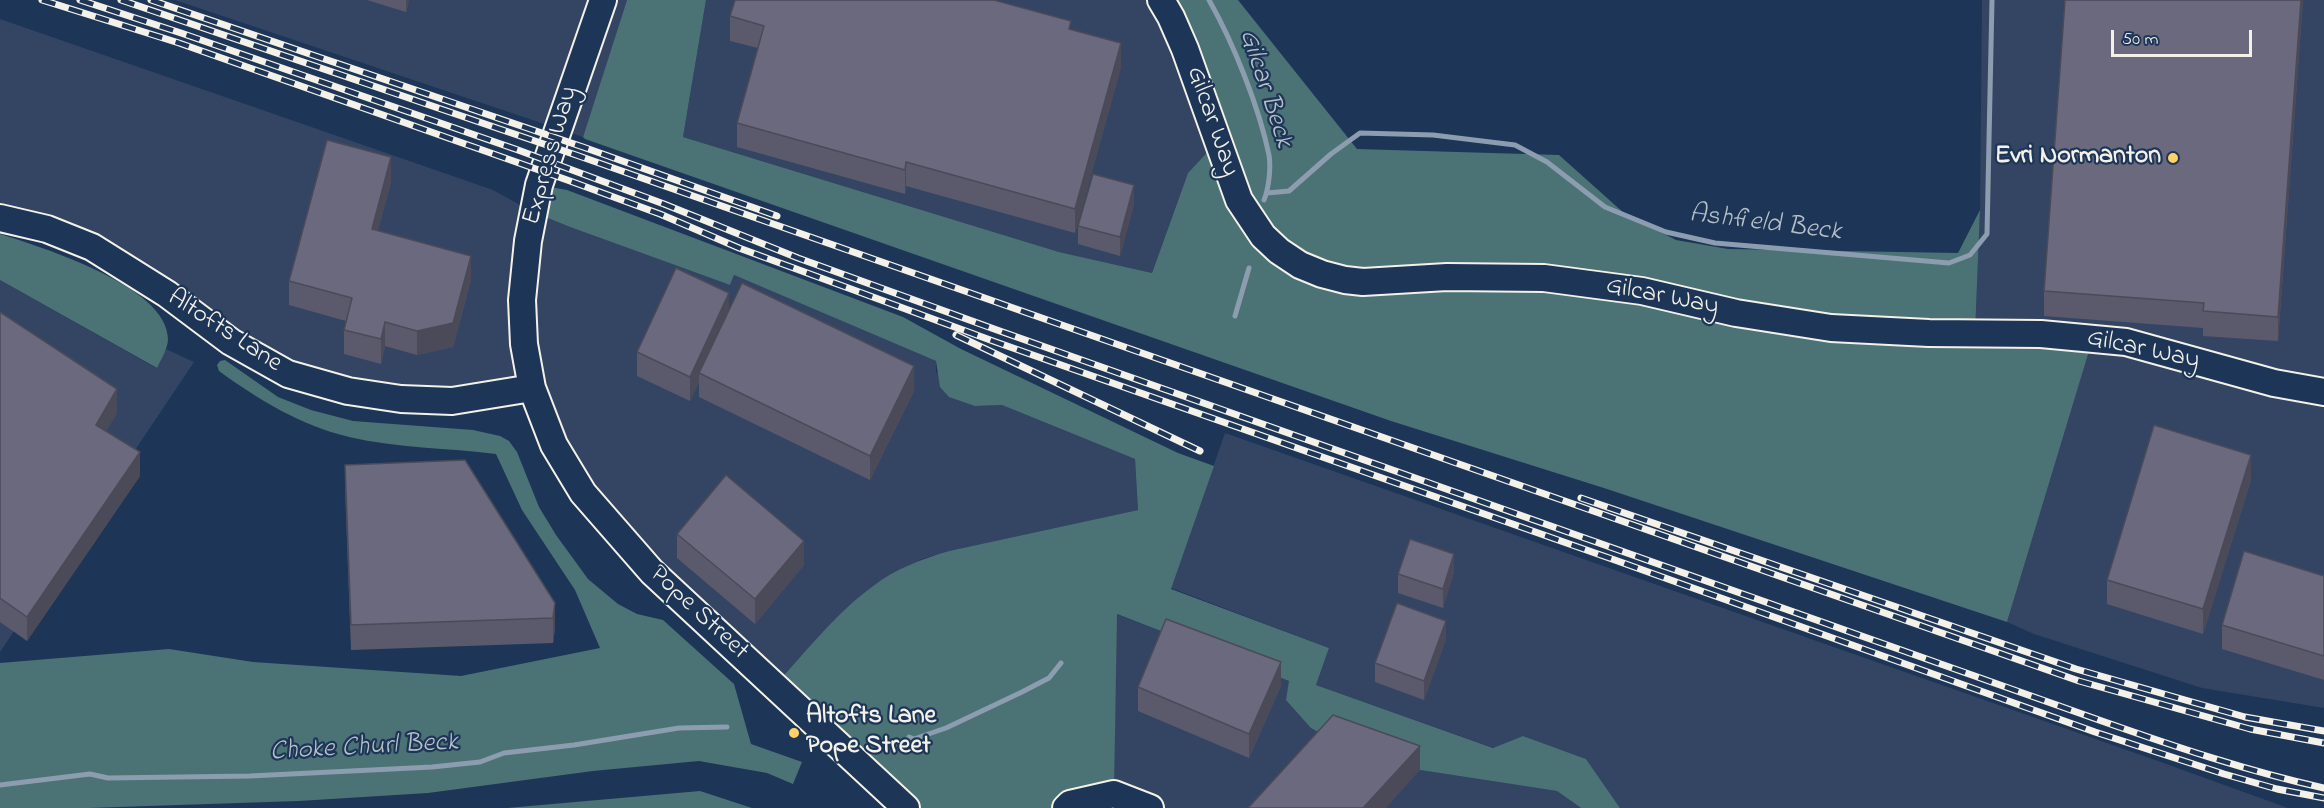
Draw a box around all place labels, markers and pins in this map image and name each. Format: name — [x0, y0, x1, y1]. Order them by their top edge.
place label: Evri Normanton — [1995, 142, 2161, 174]
marker: Evri Normanton — [2166, 151, 2180, 165]
place label: Altofts Lane Pope Street — [806, 702, 936, 764]
marker: Altofts Lane Pope Street — [787, 726, 801, 740]

